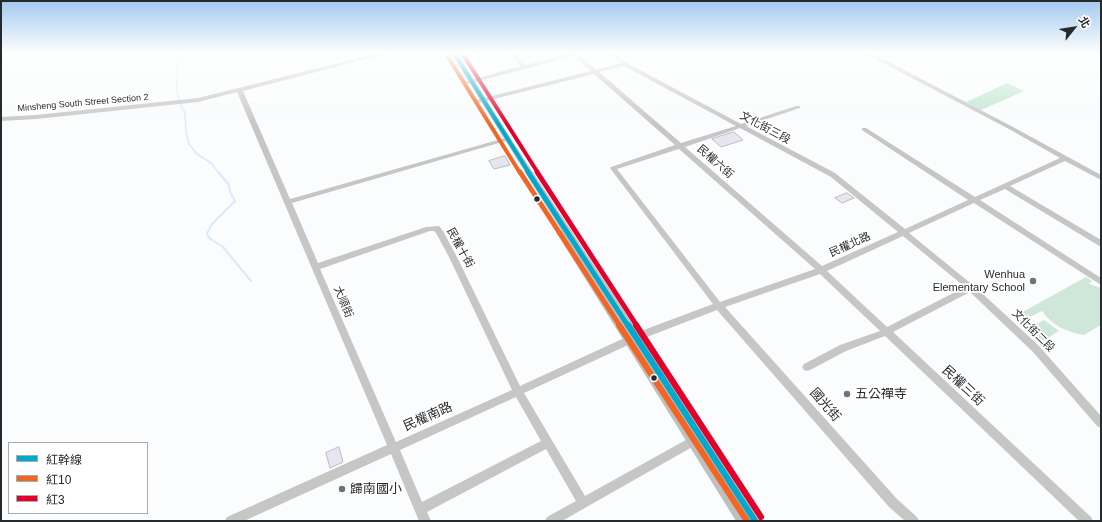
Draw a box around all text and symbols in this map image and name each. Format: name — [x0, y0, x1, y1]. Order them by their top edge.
north arrow — [1054, 8, 1094, 48]
text: 北 — [1076, 14, 1092, 30]
street label: Minsheng South Street Section 2 — [17, 92, 149, 114]
street label: 文化街三段 — [738, 109, 792, 147]
street label: 民權六街 — [694, 143, 736, 181]
unlabelled marker — [532, 194, 542, 204]
street label: 民權十街 — [444, 226, 476, 270]
street label: 民權北路 — [827, 230, 873, 260]
place label: Wenhua Elementary School — [933, 268, 1025, 294]
marker: Wenhua Elementary School — [1028, 276, 1038, 286]
street label: 大順街 — [330, 284, 356, 320]
street label: 文化街二段 — [1009, 307, 1057, 355]
street label: 民權三街 — [939, 363, 987, 409]
unlabelled marker — [649, 373, 659, 383]
street label: 國光街 — [806, 385, 844, 425]
place label: 五公禪寺 — [855, 386, 907, 402]
marker: 五公禪寺 — [842, 389, 852, 399]
street label: 民權南路 — [401, 399, 455, 435]
legend — [8, 442, 148, 514]
text: 紅幹線 — [46, 453, 82, 467]
text: 紅10 — [46, 473, 71, 487]
place label: 歸南國小 — [350, 481, 402, 497]
marker: 歸南國小 — [337, 484, 347, 494]
text: 紅3 — [46, 493, 65, 507]

